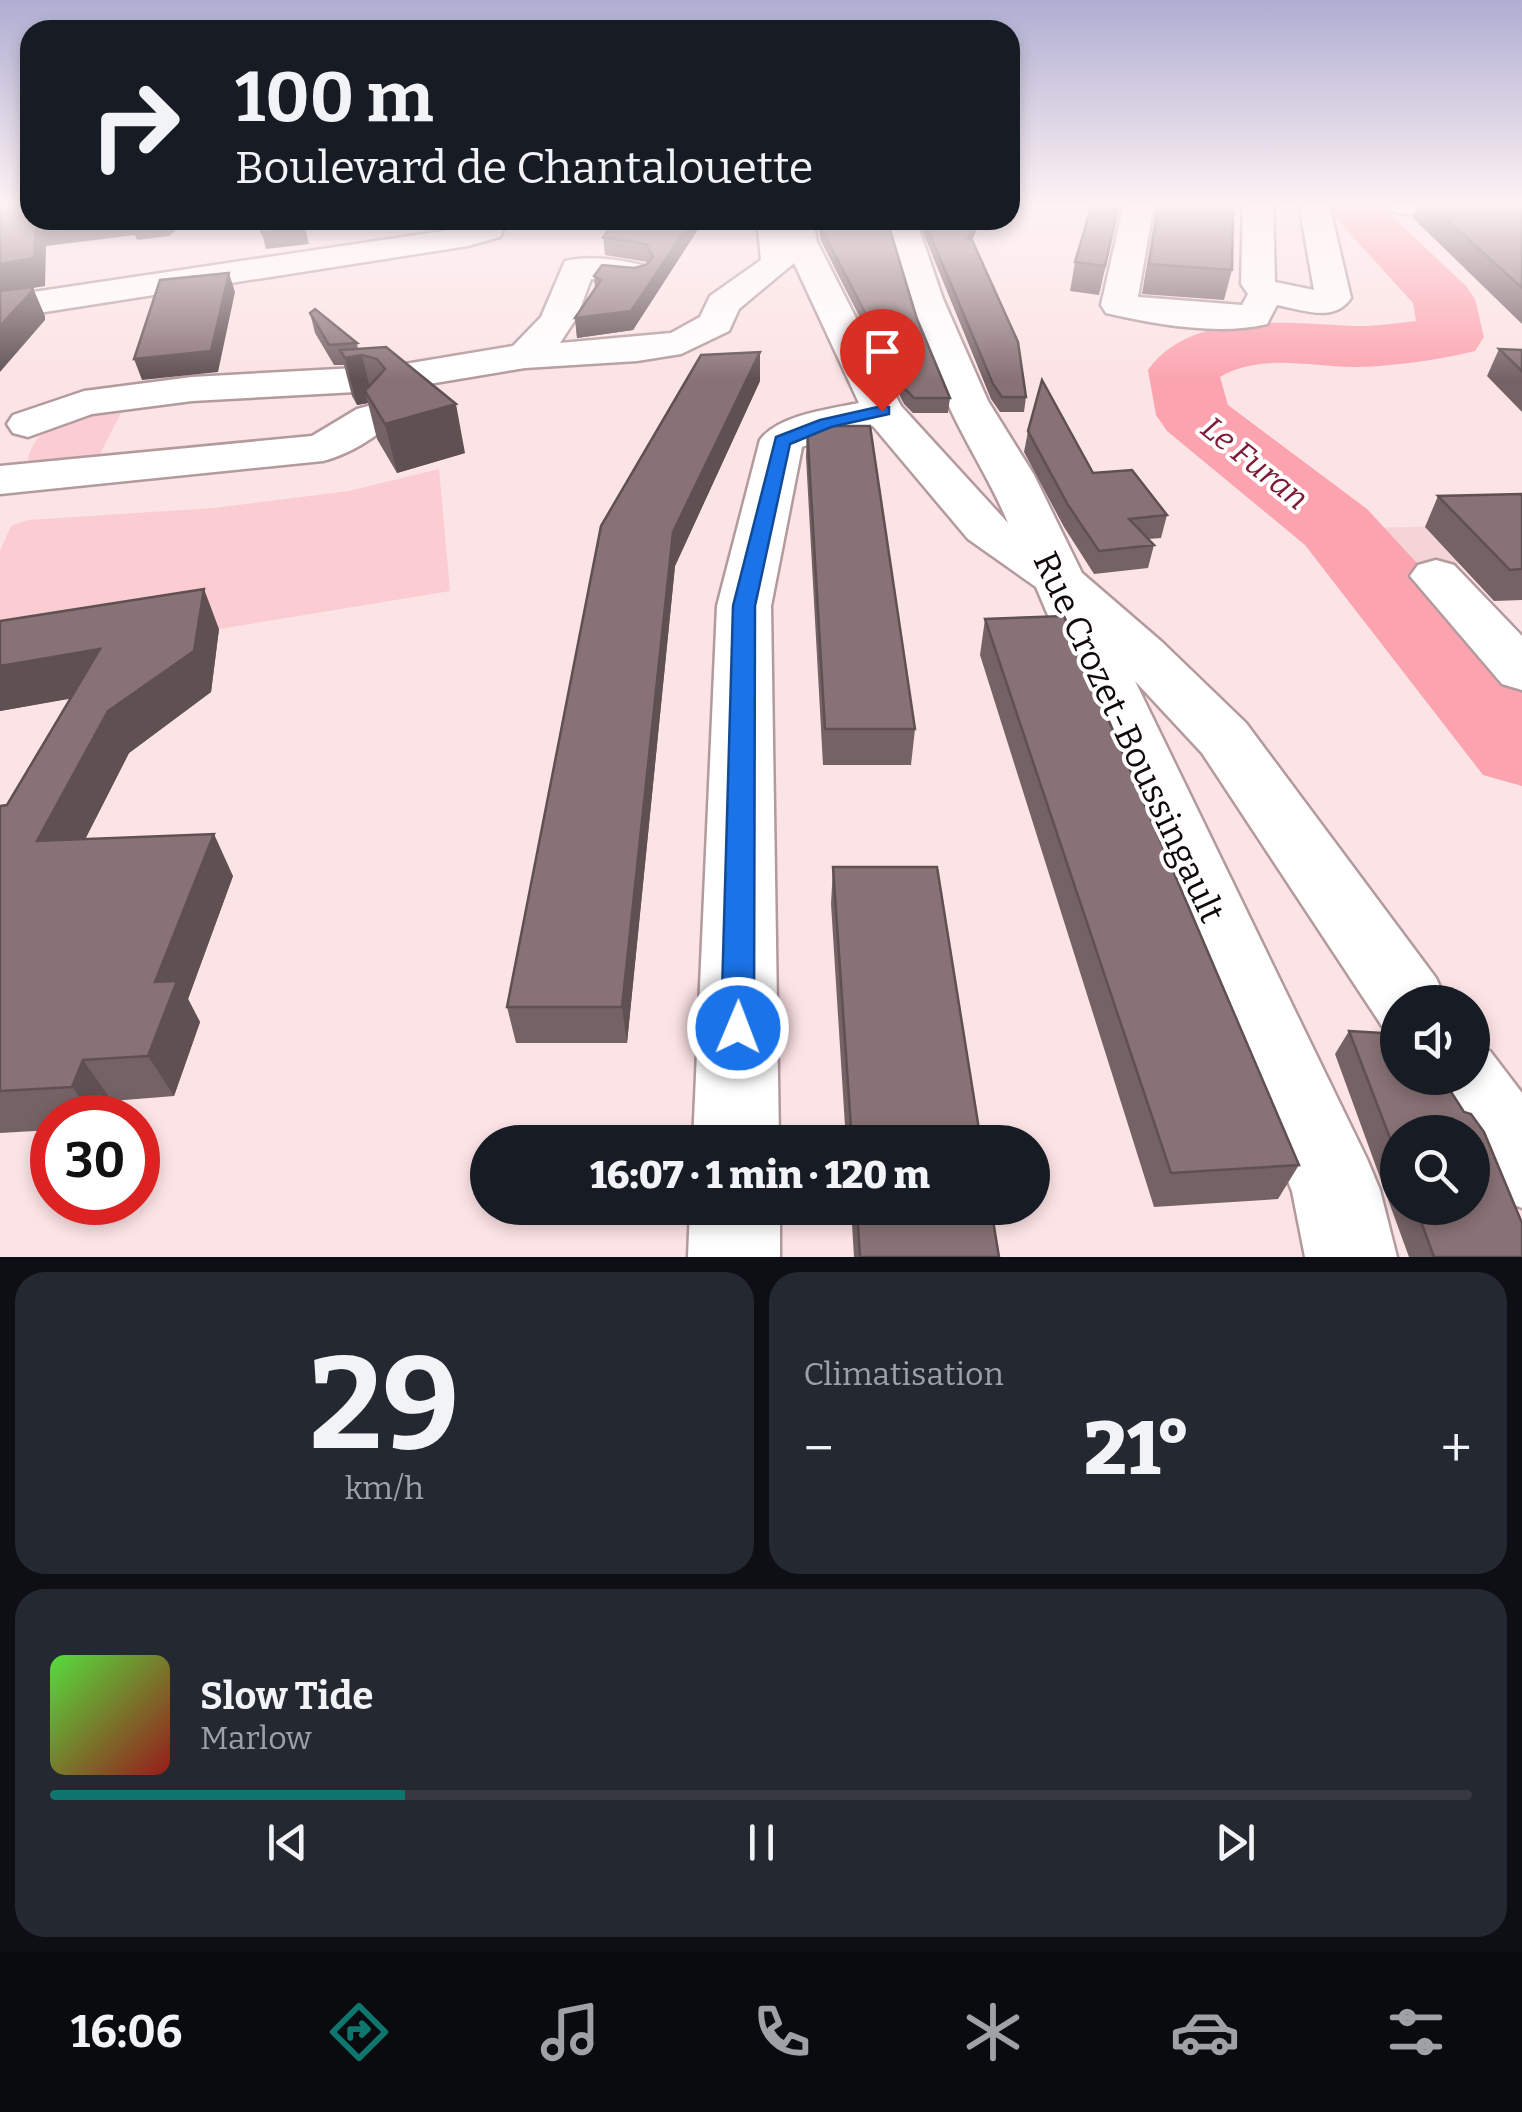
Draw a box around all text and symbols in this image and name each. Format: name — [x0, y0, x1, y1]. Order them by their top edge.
text: 100 m — [235, 56, 434, 140]
icon: right — [70, 60, 200, 190]
text: Boulevard de Chantalouette — [235, 141, 813, 195]
pin — [840, 309, 925, 412]
icon: arrive — [855, 324, 910, 379]
water label: Le Furan — [1194, 409, 1316, 517]
street label: Rue Crozet-Boussingault — [1025, 545, 1234, 929]
position arrow — [686, 976, 790, 1080]
map controls — [1380, 985, 1490, 1225]
button: sound — [1380, 985, 1490, 1095]
speed limit sign: 30 — [30, 1095, 160, 1225]
button: search — [1380, 1115, 1490, 1225]
text: 16:07 · 1 min · 120 m — [590, 1152, 930, 1198]
text: 29 — [309, 1326, 459, 1482]
text: Climatisation — [804, 1355, 1004, 1393]
text: 21° — [1084, 1404, 1190, 1494]
text: − — [804, 1416, 834, 1482]
text: + — [1441, 1416, 1472, 1482]
text: km/h — [345, 1469, 424, 1507]
text: Slow Tide — [200, 1673, 373, 1719]
text: Marlow — [200, 1719, 312, 1757]
icon: previous — [260, 1815, 315, 1870]
icon: pause — [734, 1815, 789, 1870]
icon: next — [1208, 1815, 1263, 1870]
icon: directions — [324, 1997, 394, 2067]
icon: music — [535, 1997, 605, 2067]
icon: phone — [747, 1997, 817, 2067]
icon: climate — [958, 1997, 1028, 2067]
icon: car — [1170, 1997, 1240, 2067]
icon: filters — [1381, 1997, 1451, 2067]
text: 16:06 — [71, 2005, 182, 2059]

